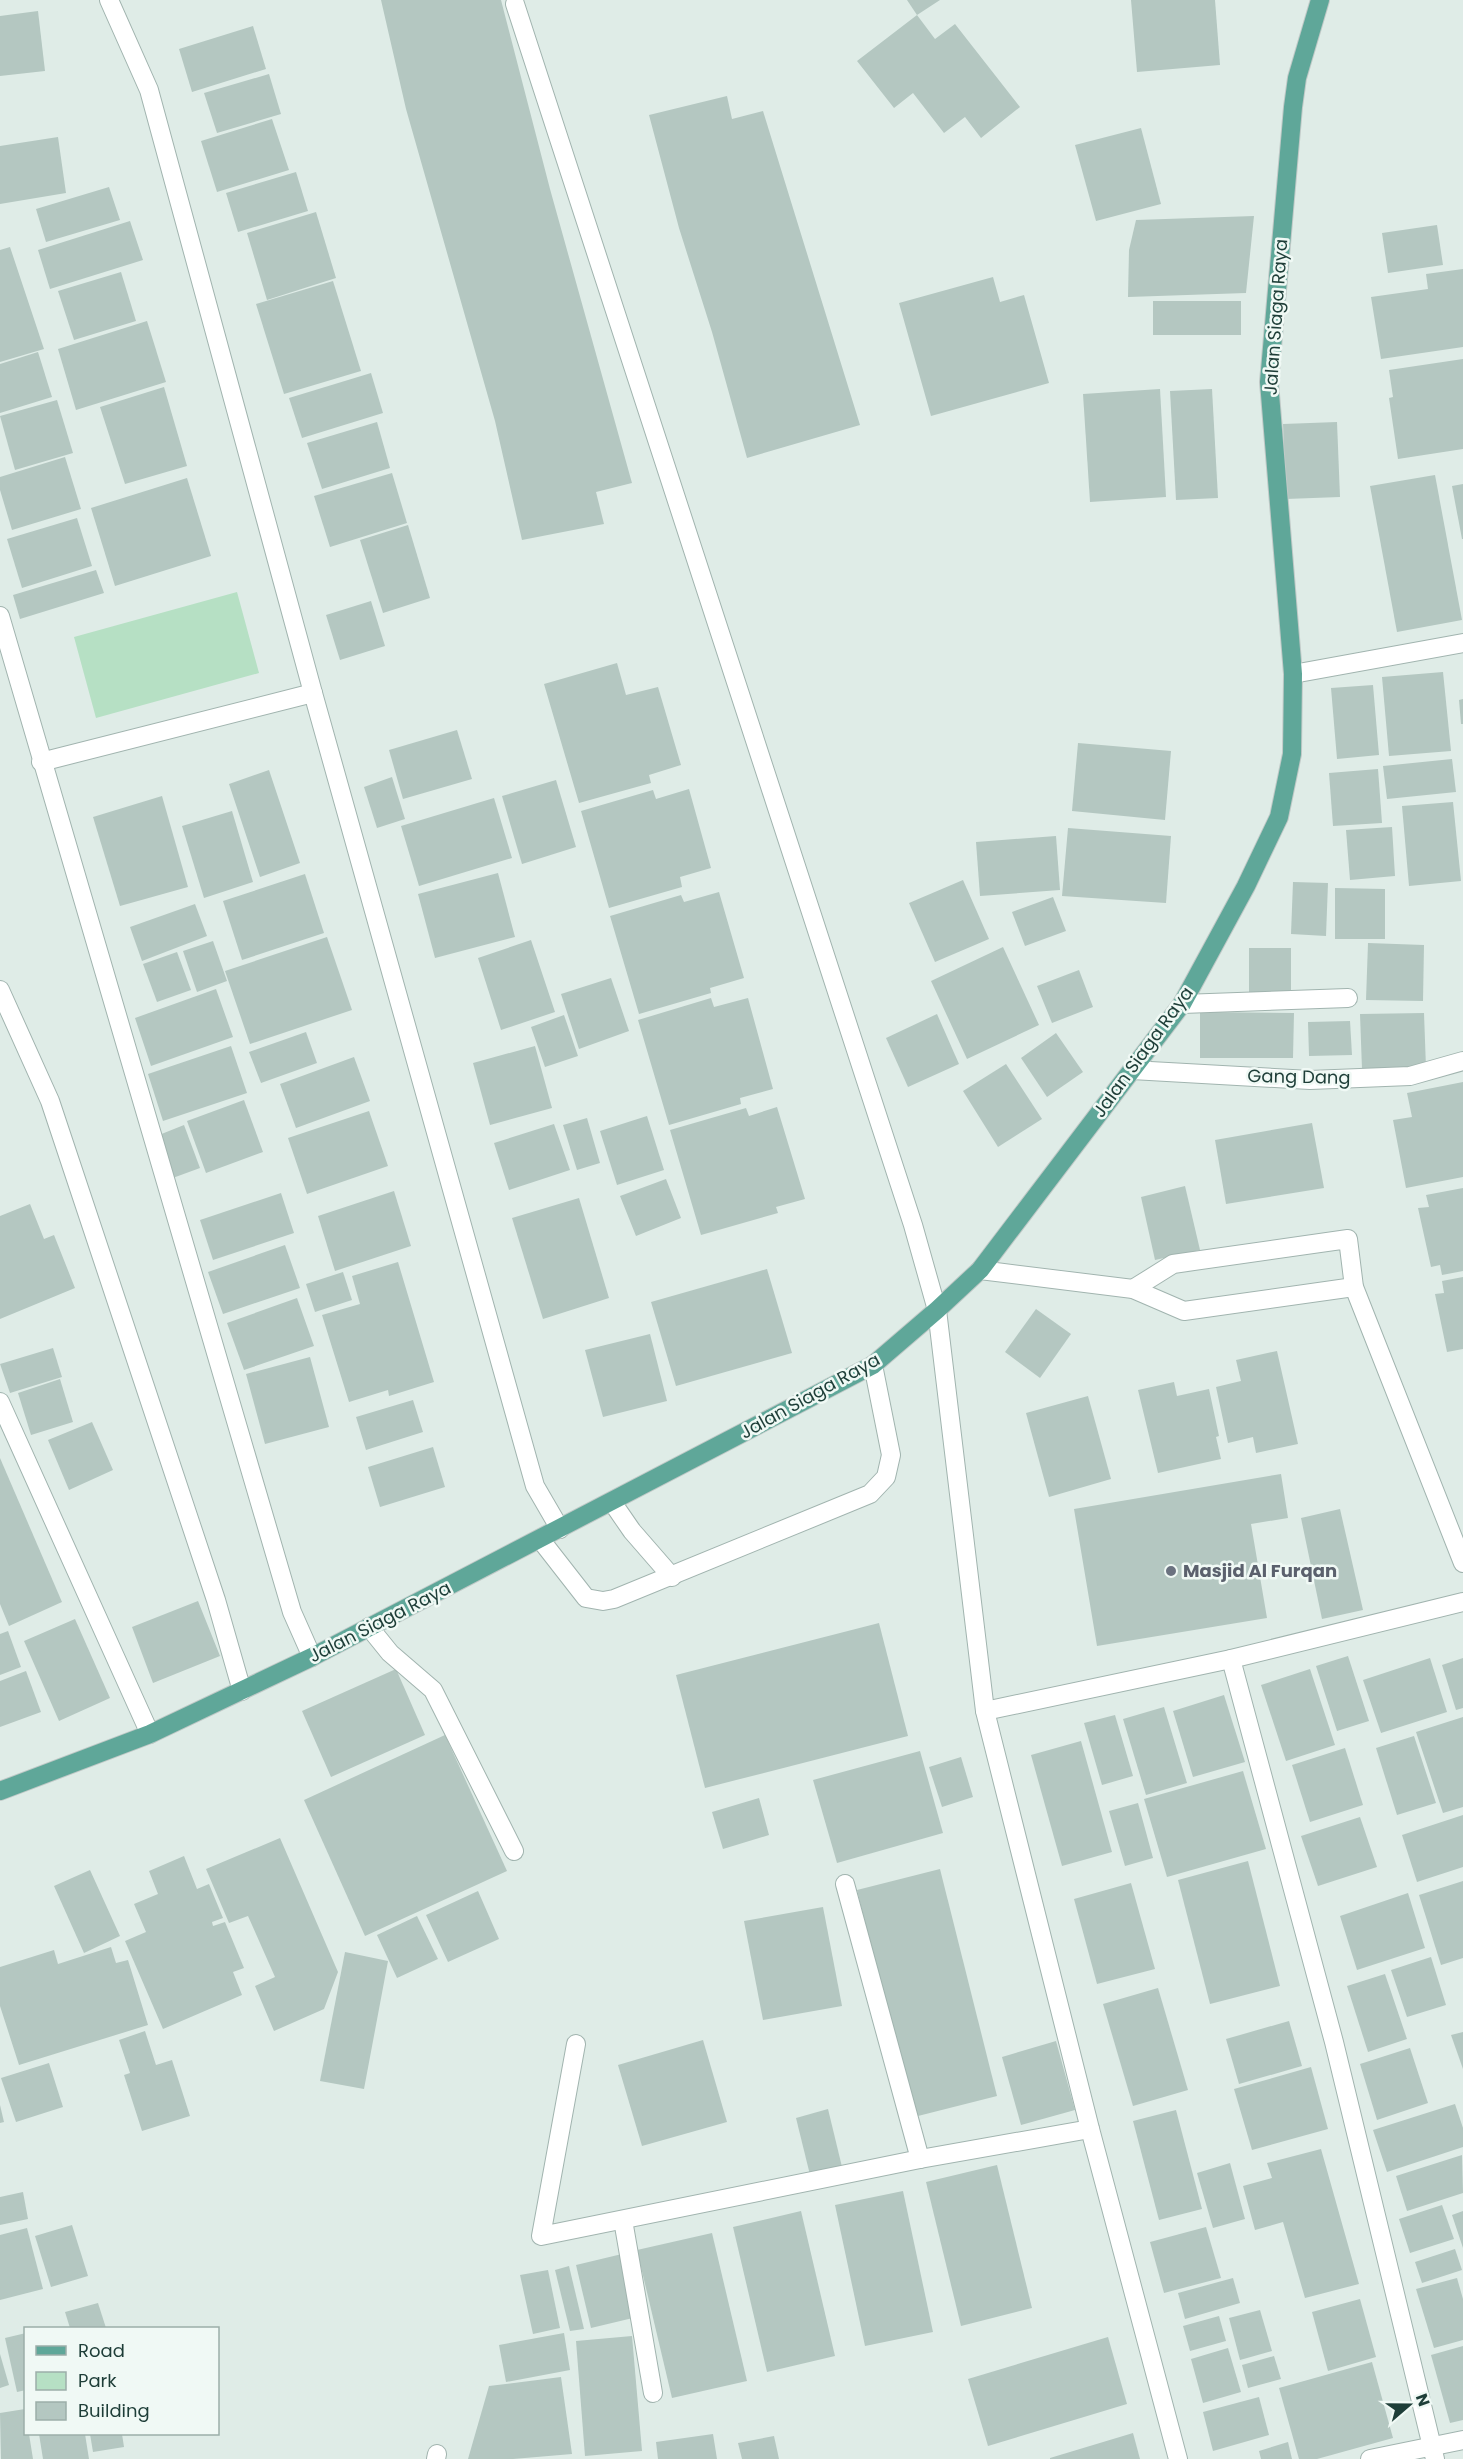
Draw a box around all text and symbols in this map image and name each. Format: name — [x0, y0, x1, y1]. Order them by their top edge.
street label: Jalan Siaga Raya — [1258, 238, 1293, 396]
street label: Jalan Siaga Raya — [1087, 981, 1199, 1122]
street label: Gang Dang — [1247, 1063, 1351, 1090]
street label: Jalan Siaga Raya — [735, 1347, 884, 1444]
place label: Masjid Al Furqan — [1183, 1558, 1337, 1583]
marker: Masjid Al Furqan — [1164, 1564, 1178, 1578]
street label: Jalan Siaga Raya — [304, 1575, 455, 1668]
legend — [24, 2327, 219, 2435]
text: Road — [78, 2338, 125, 2363]
text: Park — [78, 2368, 117, 2393]
north arrow — [1379, 2375, 1439, 2435]
text: N — [1410, 2390, 1435, 2410]
text: Building — [78, 2398, 150, 2423]

